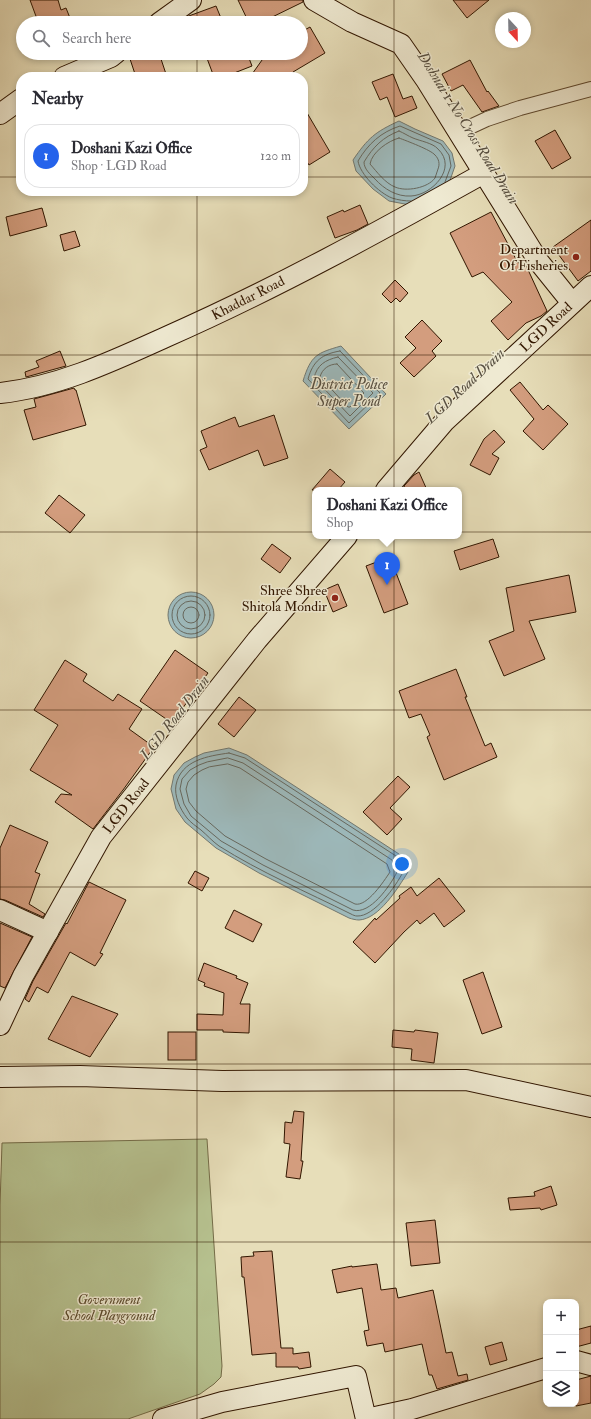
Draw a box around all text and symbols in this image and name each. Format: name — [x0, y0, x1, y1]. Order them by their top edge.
north arrow — [495, 12, 531, 48]
search box — [16, 16, 308, 60]
icon: search — [30, 27, 52, 49]
text: Search here — [62, 29, 131, 48]
water label: Doshnai 1 No Cross Road Drain — [413, 47, 523, 208]
text: Nearby — [32, 88, 83, 109]
text: Doshani Kazi Office — [71, 139, 192, 158]
text: 1 — [44, 148, 48, 164]
text: 120 m — [260, 148, 291, 164]
text: Shop · LGD Road — [71, 158, 167, 174]
place label: Department Of Fisheries — [499, 241, 568, 274]
marker: Department Of Fisheries — [571, 252, 581, 262]
street label: Khaddar Road — [209, 272, 288, 324]
street label: LGD Road — [516, 298, 576, 356]
water label: LGD Road Drain — [420, 344, 509, 428]
water label: District Police Super Pond — [309, 375, 389, 411]
popup — [312, 487, 462, 539]
text: Doshani Kazi Office — [326, 496, 448, 515]
text: Shop — [326, 515, 353, 531]
pin: 1 — [374, 552, 400, 585]
place label: Shree Shree Shitola Mondir — [242, 582, 328, 615]
marker: Shree Shree Shitola Mondir — [330, 593, 340, 603]
water label: LGD Road Drain — [135, 672, 214, 765]
street label: LGD Road — [99, 775, 153, 837]
your location — [392, 854, 412, 874]
park label: Government School Playground — [62, 1291, 156, 1324]
map controls — [543, 1299, 579, 1407]
button: + — [543, 1299, 579, 1335]
button: − — [543, 1335, 579, 1371]
button: layers — [543, 1371, 579, 1407]

